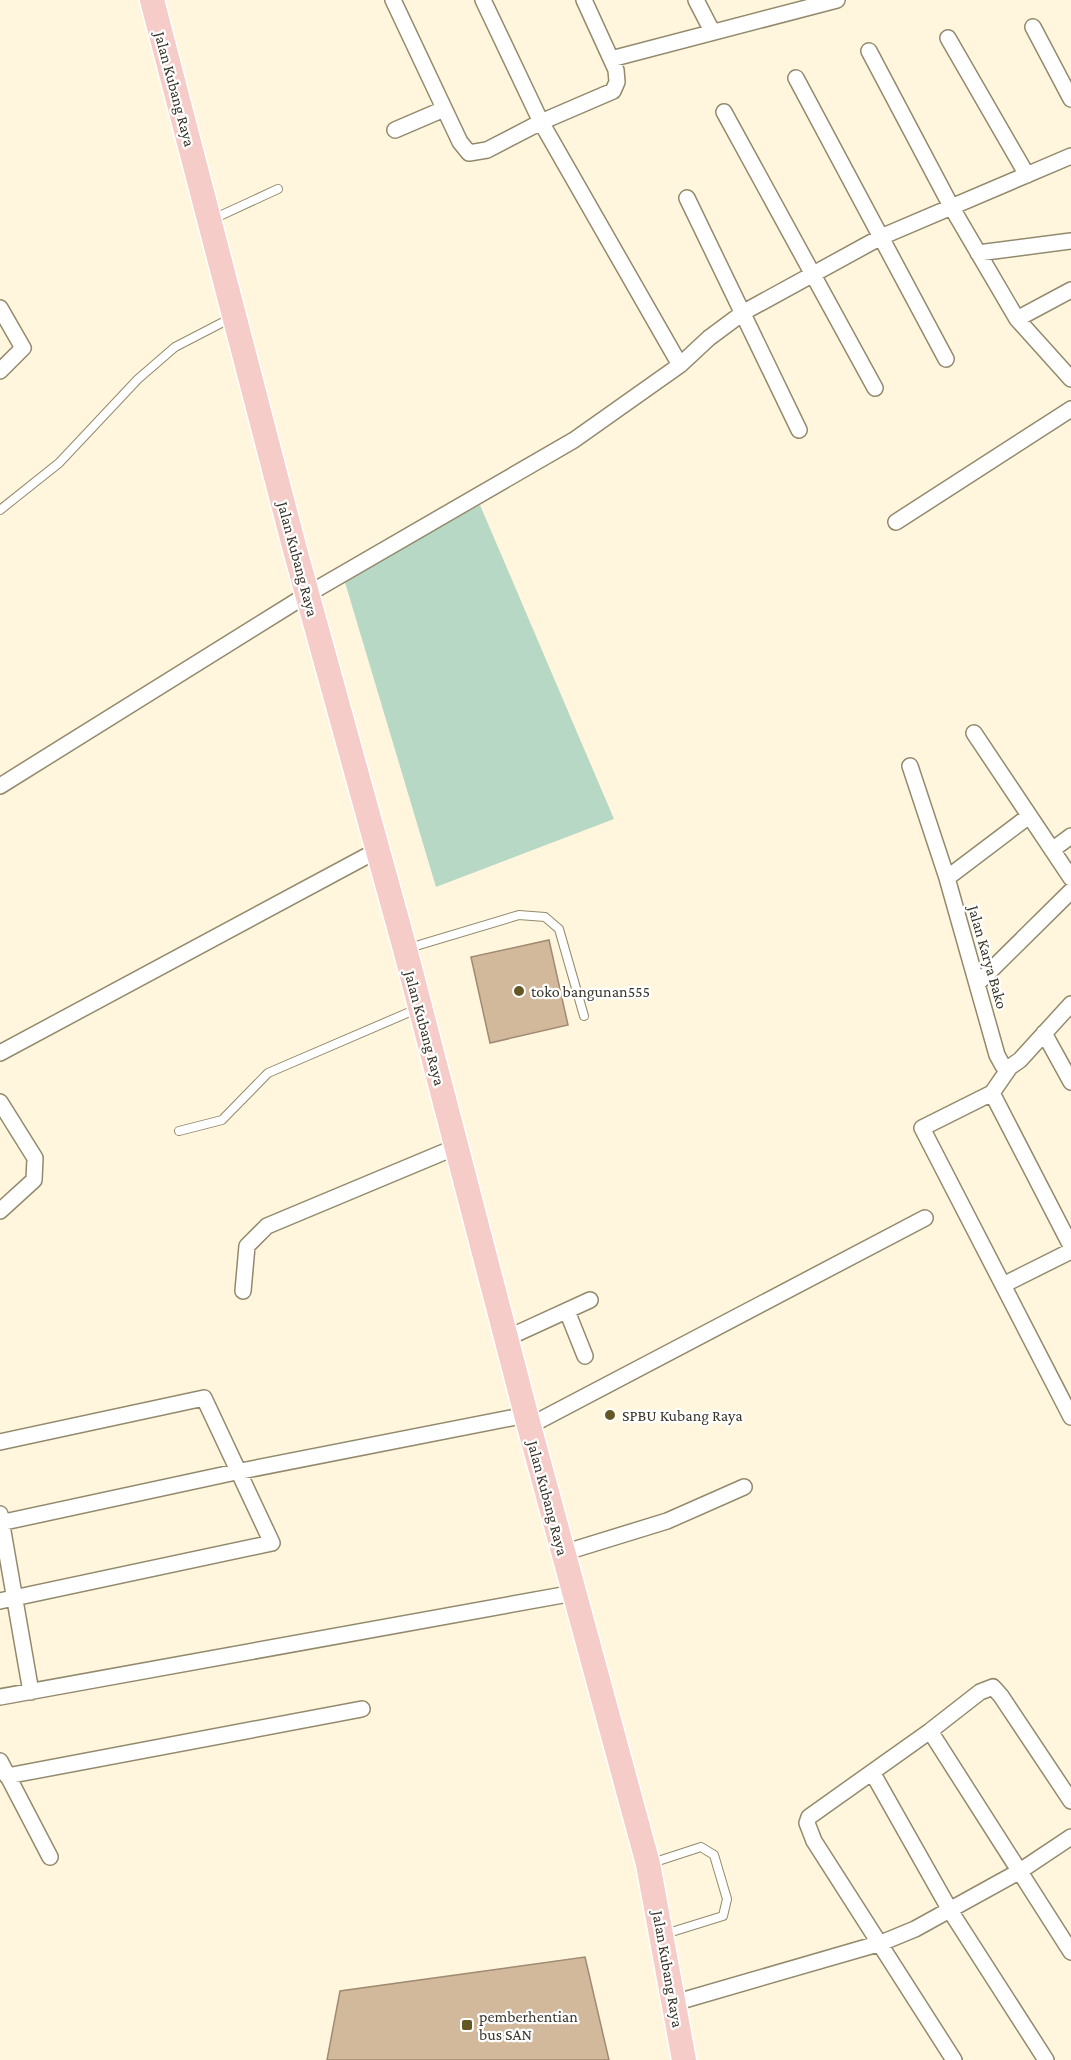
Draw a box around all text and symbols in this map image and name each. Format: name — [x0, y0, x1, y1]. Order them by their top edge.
street label: Jalan Kubang Raya — [150, 28, 199, 149]
street label: Jalan Kubang Raya — [273, 498, 322, 619]
street label: Jalan Karya Bako — [964, 901, 1011, 1011]
street label: Jalan Kubang Raya — [400, 967, 449, 1088]
place label: toko bangunan555 — [531, 983, 650, 1001]
marker: toko bangunan555 — [512, 984, 526, 998]
place label: SPBU Kubang Raya — [622, 1407, 743, 1425]
marker: SPBU Kubang Raya — [603, 1408, 617, 1422]
street label: Jalan Kubang Raya — [523, 1437, 572, 1558]
street label: Jalan Kubang Raya — [648, 1907, 687, 2030]
place label: pemberhentian bus SAN — [479, 2008, 578, 2043]
marker: pemberhentian bus SAN — [460, 2018, 474, 2032]

